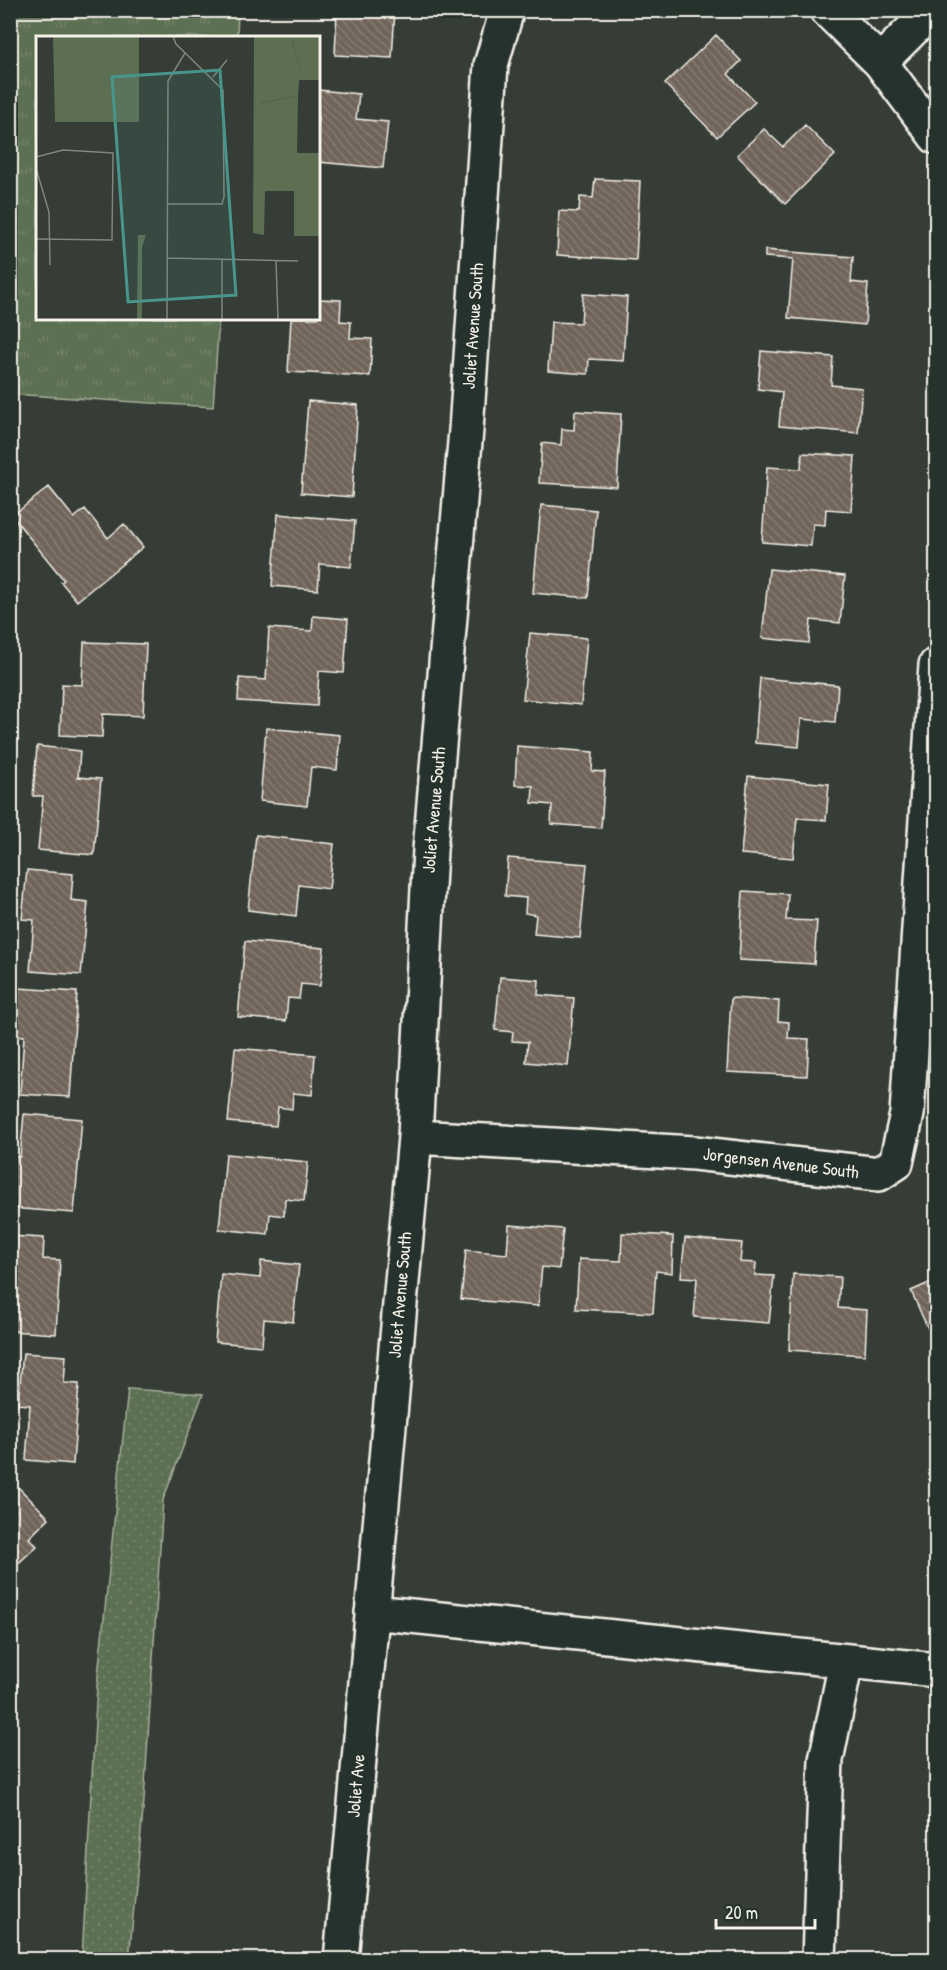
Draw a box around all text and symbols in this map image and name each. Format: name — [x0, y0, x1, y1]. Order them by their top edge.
inset map — [36, 36, 320, 320]
street label: Joliet Avenue South — [456, 262, 489, 390]
street label: Joliet Avenue South — [416, 745, 452, 874]
street label: Jorgensen Avenue South — [702, 1141, 861, 1185]
street label: Joliet Avenue South — [382, 1230, 418, 1359]
street label: Joliet Ave — [340, 1753, 371, 1819]
scale bar — [716, 1892, 815, 1930]
text: 20 m — [725, 1900, 758, 1925]

